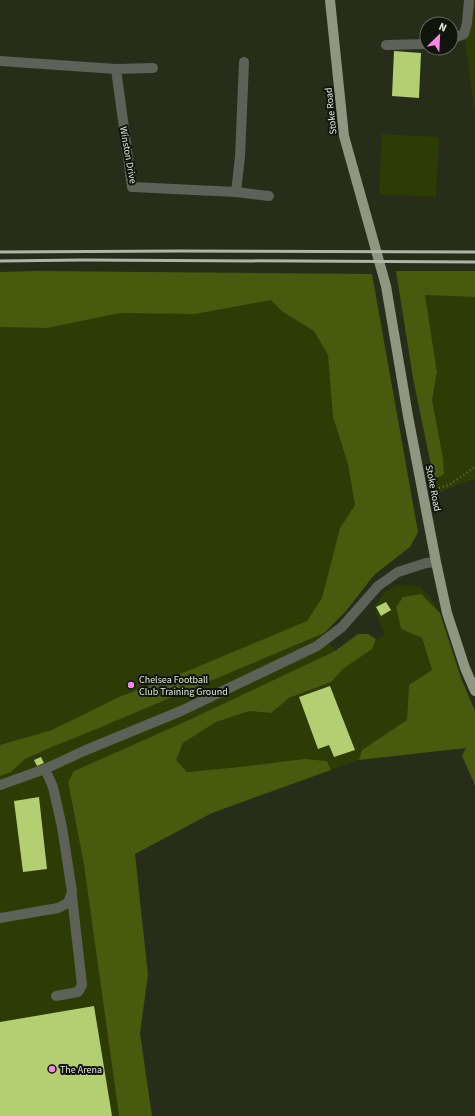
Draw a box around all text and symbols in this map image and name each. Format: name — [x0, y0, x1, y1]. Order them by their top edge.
north arrow — [419, 16, 459, 56]
text: N — [436, 19, 449, 36]
street label: Stoke Road — [322, 87, 340, 135]
street label: Winston Drive — [116, 126, 140, 185]
street label: Stoke Road — [422, 464, 444, 513]
place label: Chelsea Football Club Training Ground — [139, 673, 228, 699]
marker: Chelsea Football Club Training Ground — [126, 680, 136, 690]
place label: The Arena — [60, 1063, 102, 1077]
marker: The Arena — [47, 1064, 57, 1074]

